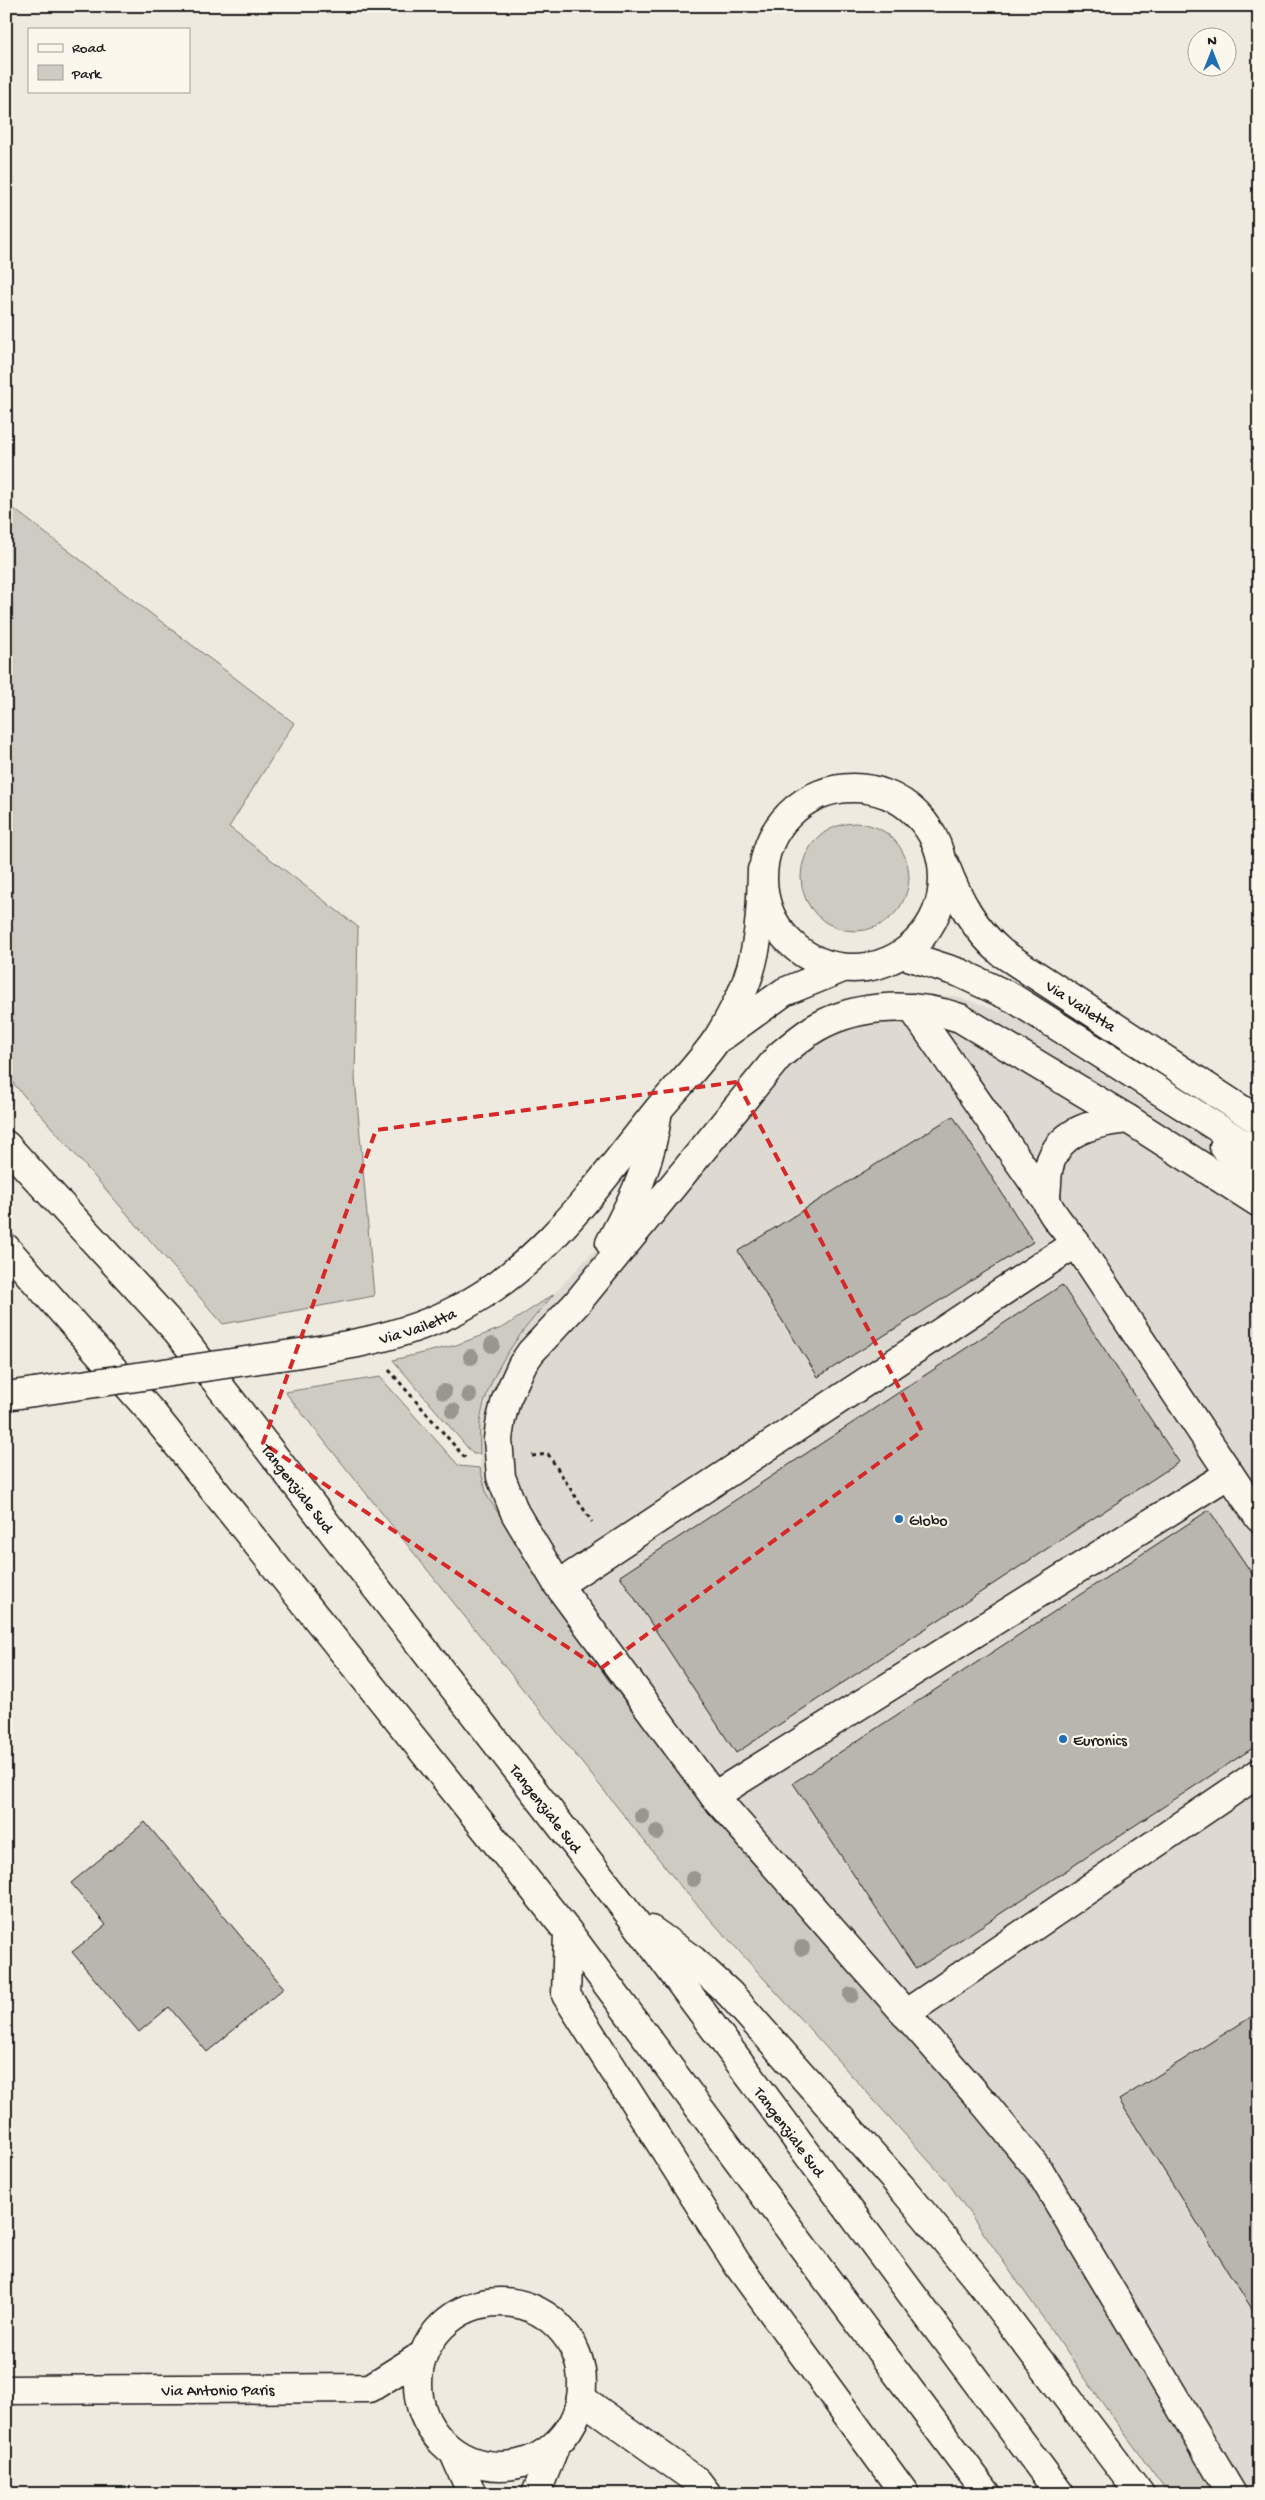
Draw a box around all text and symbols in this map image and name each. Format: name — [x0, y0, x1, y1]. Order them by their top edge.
legend — [28, 28, 190, 92]
north arrow — [1188, 28, 1238, 78]
text: N — [1207, 33, 1217, 50]
text: Road — [72, 40, 106, 58]
text: Park — [71, 66, 102, 84]
street label: Via Vailetta — [1040, 978, 1119, 1038]
street label: Via Vailetta — [377, 1305, 461, 1351]
street label: Tangenziale Sud — [255, 1441, 337, 1539]
marker: Globo — [893, 1513, 905, 1525]
place label: Globo — [909, 1513, 948, 1532]
marker: Euronics — [1057, 1733, 1069, 1745]
place label: Euronics — [1073, 1733, 1128, 1752]
street label: Tangenziale Sud — [503, 1761, 585, 1859]
street label: Tangenziale Sud — [748, 2084, 828, 2183]
street label: Via Antonio Paris — [161, 2383, 276, 2402]

